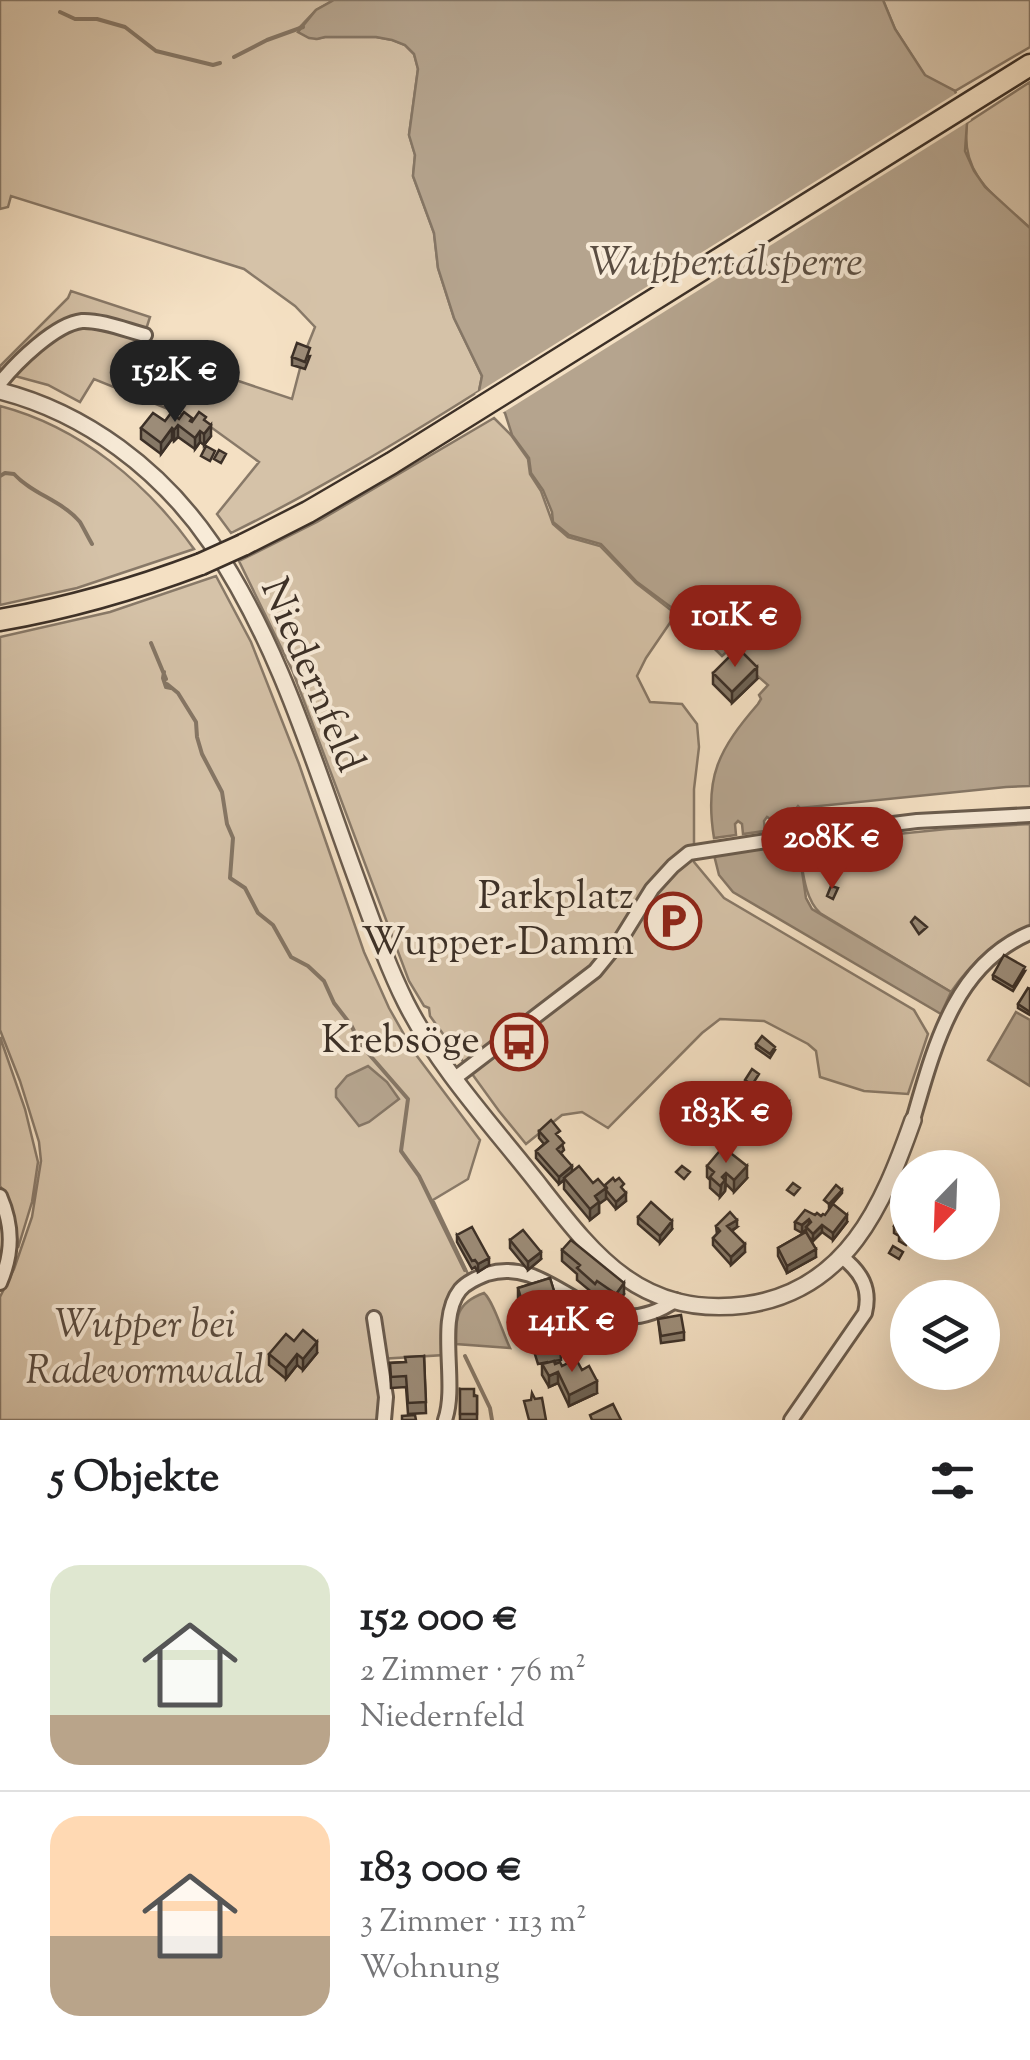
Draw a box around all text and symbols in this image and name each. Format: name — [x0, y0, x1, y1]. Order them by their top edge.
water label: Wuppertalsperre — [589, 235, 863, 295]
pin: 152K € — [94, 340, 256, 425]
text: 152K € — [132, 349, 218, 395]
street label: Niedernfeld — [244, 570, 376, 782]
pin: 101K € — [654, 585, 816, 670]
text: 101K € — [691, 594, 779, 640]
pin: 208K € — [751, 807, 913, 892]
text: 208K € — [783, 816, 881, 862]
place label: Parkplatz Wupper-Damm — [361, 870, 634, 973]
parking icon: Parkplatz Wupper-Damm — [643, 891, 703, 951]
bus stop icon: Krebsöge — [489, 1012, 549, 1072]
place label: Krebsöge — [321, 1014, 480, 1071]
pin: 183K € — [645, 1081, 807, 1166]
text: 183K € — [681, 1090, 771, 1136]
north arrow — [890, 1150, 1000, 1260]
map controls — [890, 1150, 1000, 1390]
button: layers — [890, 1280, 1000, 1390]
pin: 141K € — [491, 1290, 653, 1375]
park label: Wupper bei Radevormwald — [26, 1299, 264, 1402]
text: 141K € — [528, 1299, 616, 1345]
text: 5 Objekte — [50, 1450, 219, 1510]
icon: filters — [925, 1453, 980, 1508]
text: 152 000 € — [360, 1589, 519, 1649]
icon: home — [130, 1605, 250, 1725]
text: 2 Zimmer · 76 m² — [360, 1649, 586, 1695]
text: Niedernfeld — [360, 1695, 525, 1741]
text: 183 000 € — [360, 1840, 523, 1900]
icon: home — [130, 1856, 250, 1976]
text: 3 Zimmer · 113 m² — [360, 1900, 587, 1946]
text: Wohnung — [360, 1946, 500, 1992]

